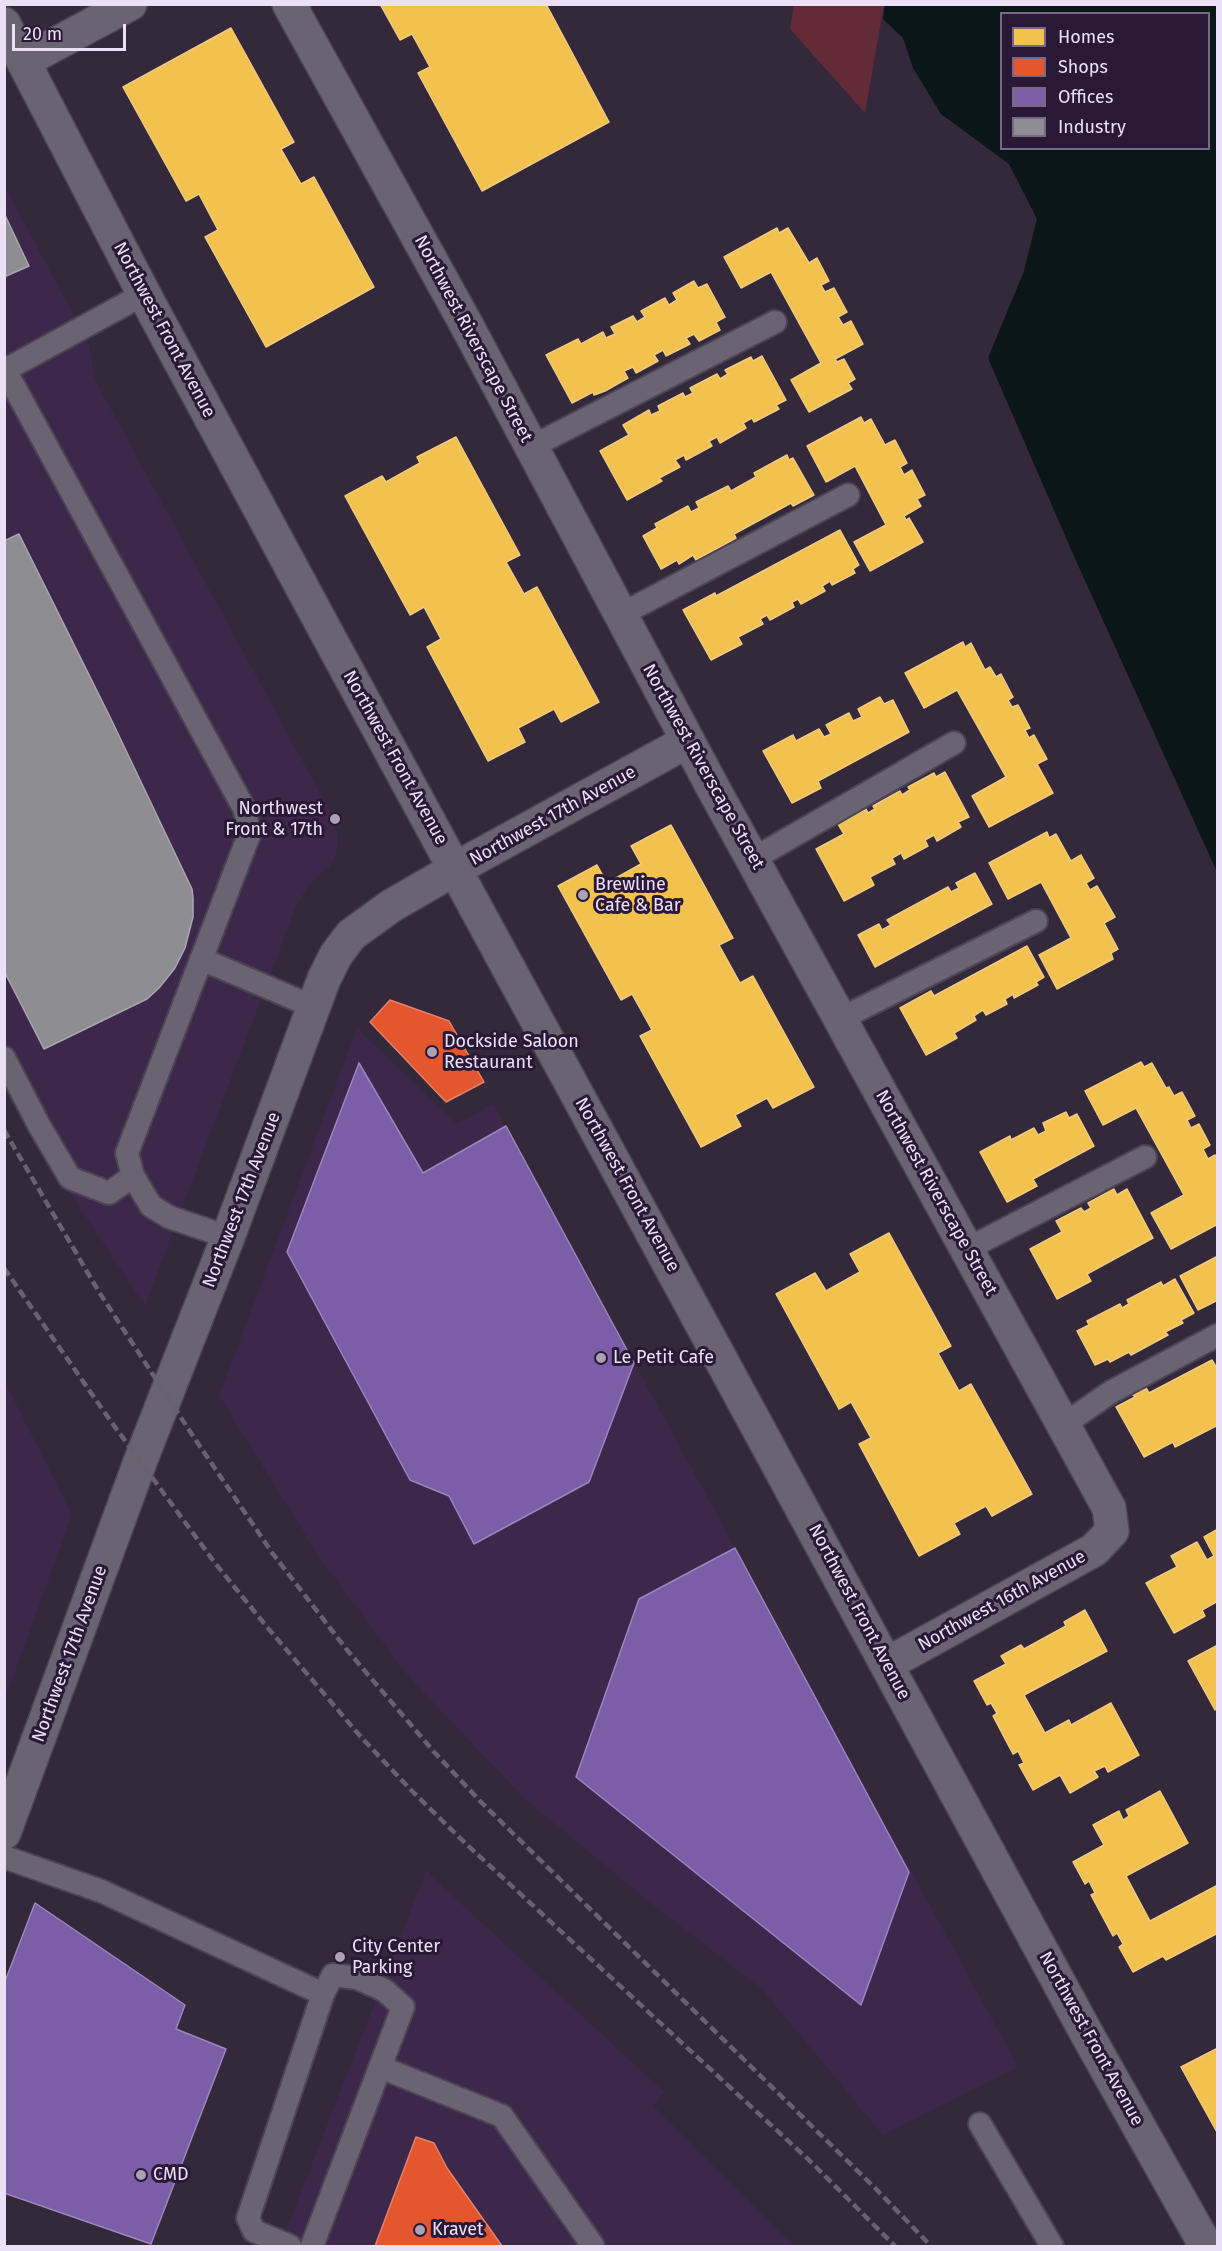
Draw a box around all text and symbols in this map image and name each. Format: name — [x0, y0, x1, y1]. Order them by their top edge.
scale bar — [15, 12, 129, 50]
legend — [1000, 12, 1210, 150]
text: 20 m — [23, 23, 62, 45]
text: Homes — [1058, 26, 1114, 48]
text: Shops — [1058, 56, 1108, 78]
text: Offices — [1058, 86, 1113, 108]
text: Industry — [1058, 116, 1126, 138]
street label: Northwest Riverscape Street — [409, 232, 537, 446]
street label: Northwest Front Avenue — [108, 238, 220, 422]
street label: Northwest Riverscape Street — [638, 661, 768, 873]
street label: Northwest Front Avenue — [338, 667, 452, 849]
street label: Northwest 17th Avenue — [466, 761, 640, 871]
place label: Northwest Front & 17th — [225, 798, 323, 840]
marker: Northwest Front & 17th — [328, 812, 342, 826]
place label: Brewline Cafe & Bar — [595, 874, 681, 916]
marker: Brewline Cafe & Bar — [576, 888, 590, 902]
place label: Dockside Saloon Restaurant — [444, 1031, 579, 1074]
marker: Dockside Saloon Restaurant — [425, 1045, 439, 1059]
street label: Northwest Riverscape Street — [871, 1087, 1001, 1299]
street label: Northwest Front Avenue — [570, 1094, 684, 1276]
street label: Northwest 17th Avenue — [198, 1109, 286, 1291]
place label: Le Petit Cafe — [613, 1347, 714, 1369]
marker: Le Petit Cafe — [594, 1351, 608, 1365]
street label: Northwest Front Avenue — [803, 1520, 915, 1704]
street label: Northwest 16th Avenue — [914, 1546, 1090, 1656]
street label: Northwest 17th Avenue — [28, 1563, 112, 1745]
place label: City Center Parking — [352, 1936, 440, 1978]
street label: Northwest Front Avenue — [1034, 1948, 1148, 2130]
marker: City Center Parking — [333, 1950, 347, 1964]
place label: CMD — [153, 2164, 189, 2186]
marker: CMD — [134, 2168, 148, 2182]
place label: Kravet — [432, 2219, 484, 2241]
marker: Kravet — [413, 2223, 427, 2237]

